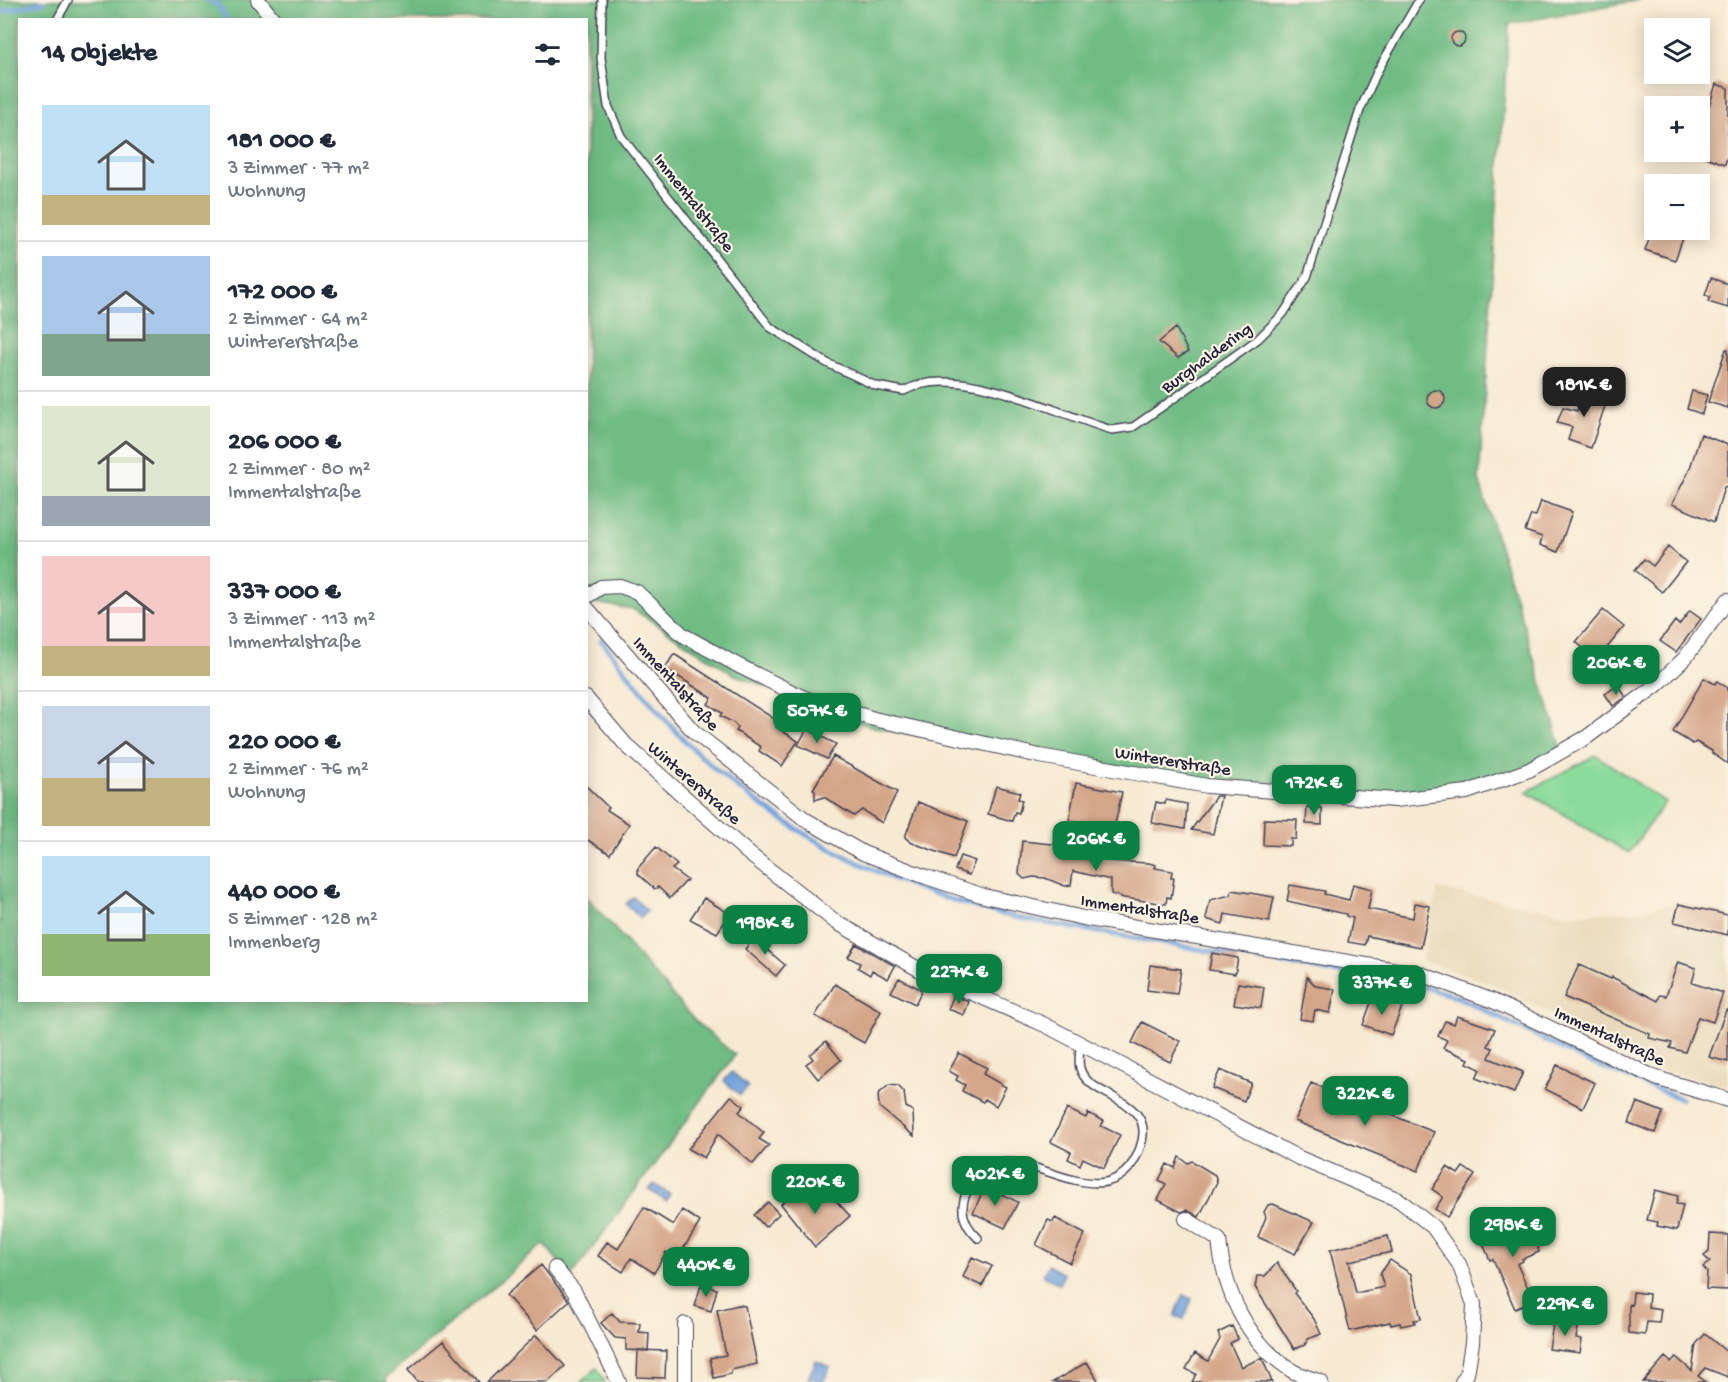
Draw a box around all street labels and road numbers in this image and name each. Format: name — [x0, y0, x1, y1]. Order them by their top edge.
street label: Immentalstraße — [648, 150, 739, 258]
street label: Burghaldering — [1157, 319, 1257, 399]
street label: Immentalstraße — [627, 633, 723, 737]
street label: Wintererstraße — [642, 738, 745, 831]
street label: Wintererstraße — [1113, 743, 1233, 782]
street label: Immentalstraße — [1079, 891, 1201, 930]
street label: Immentalstraße — [1550, 1002, 1668, 1072]

